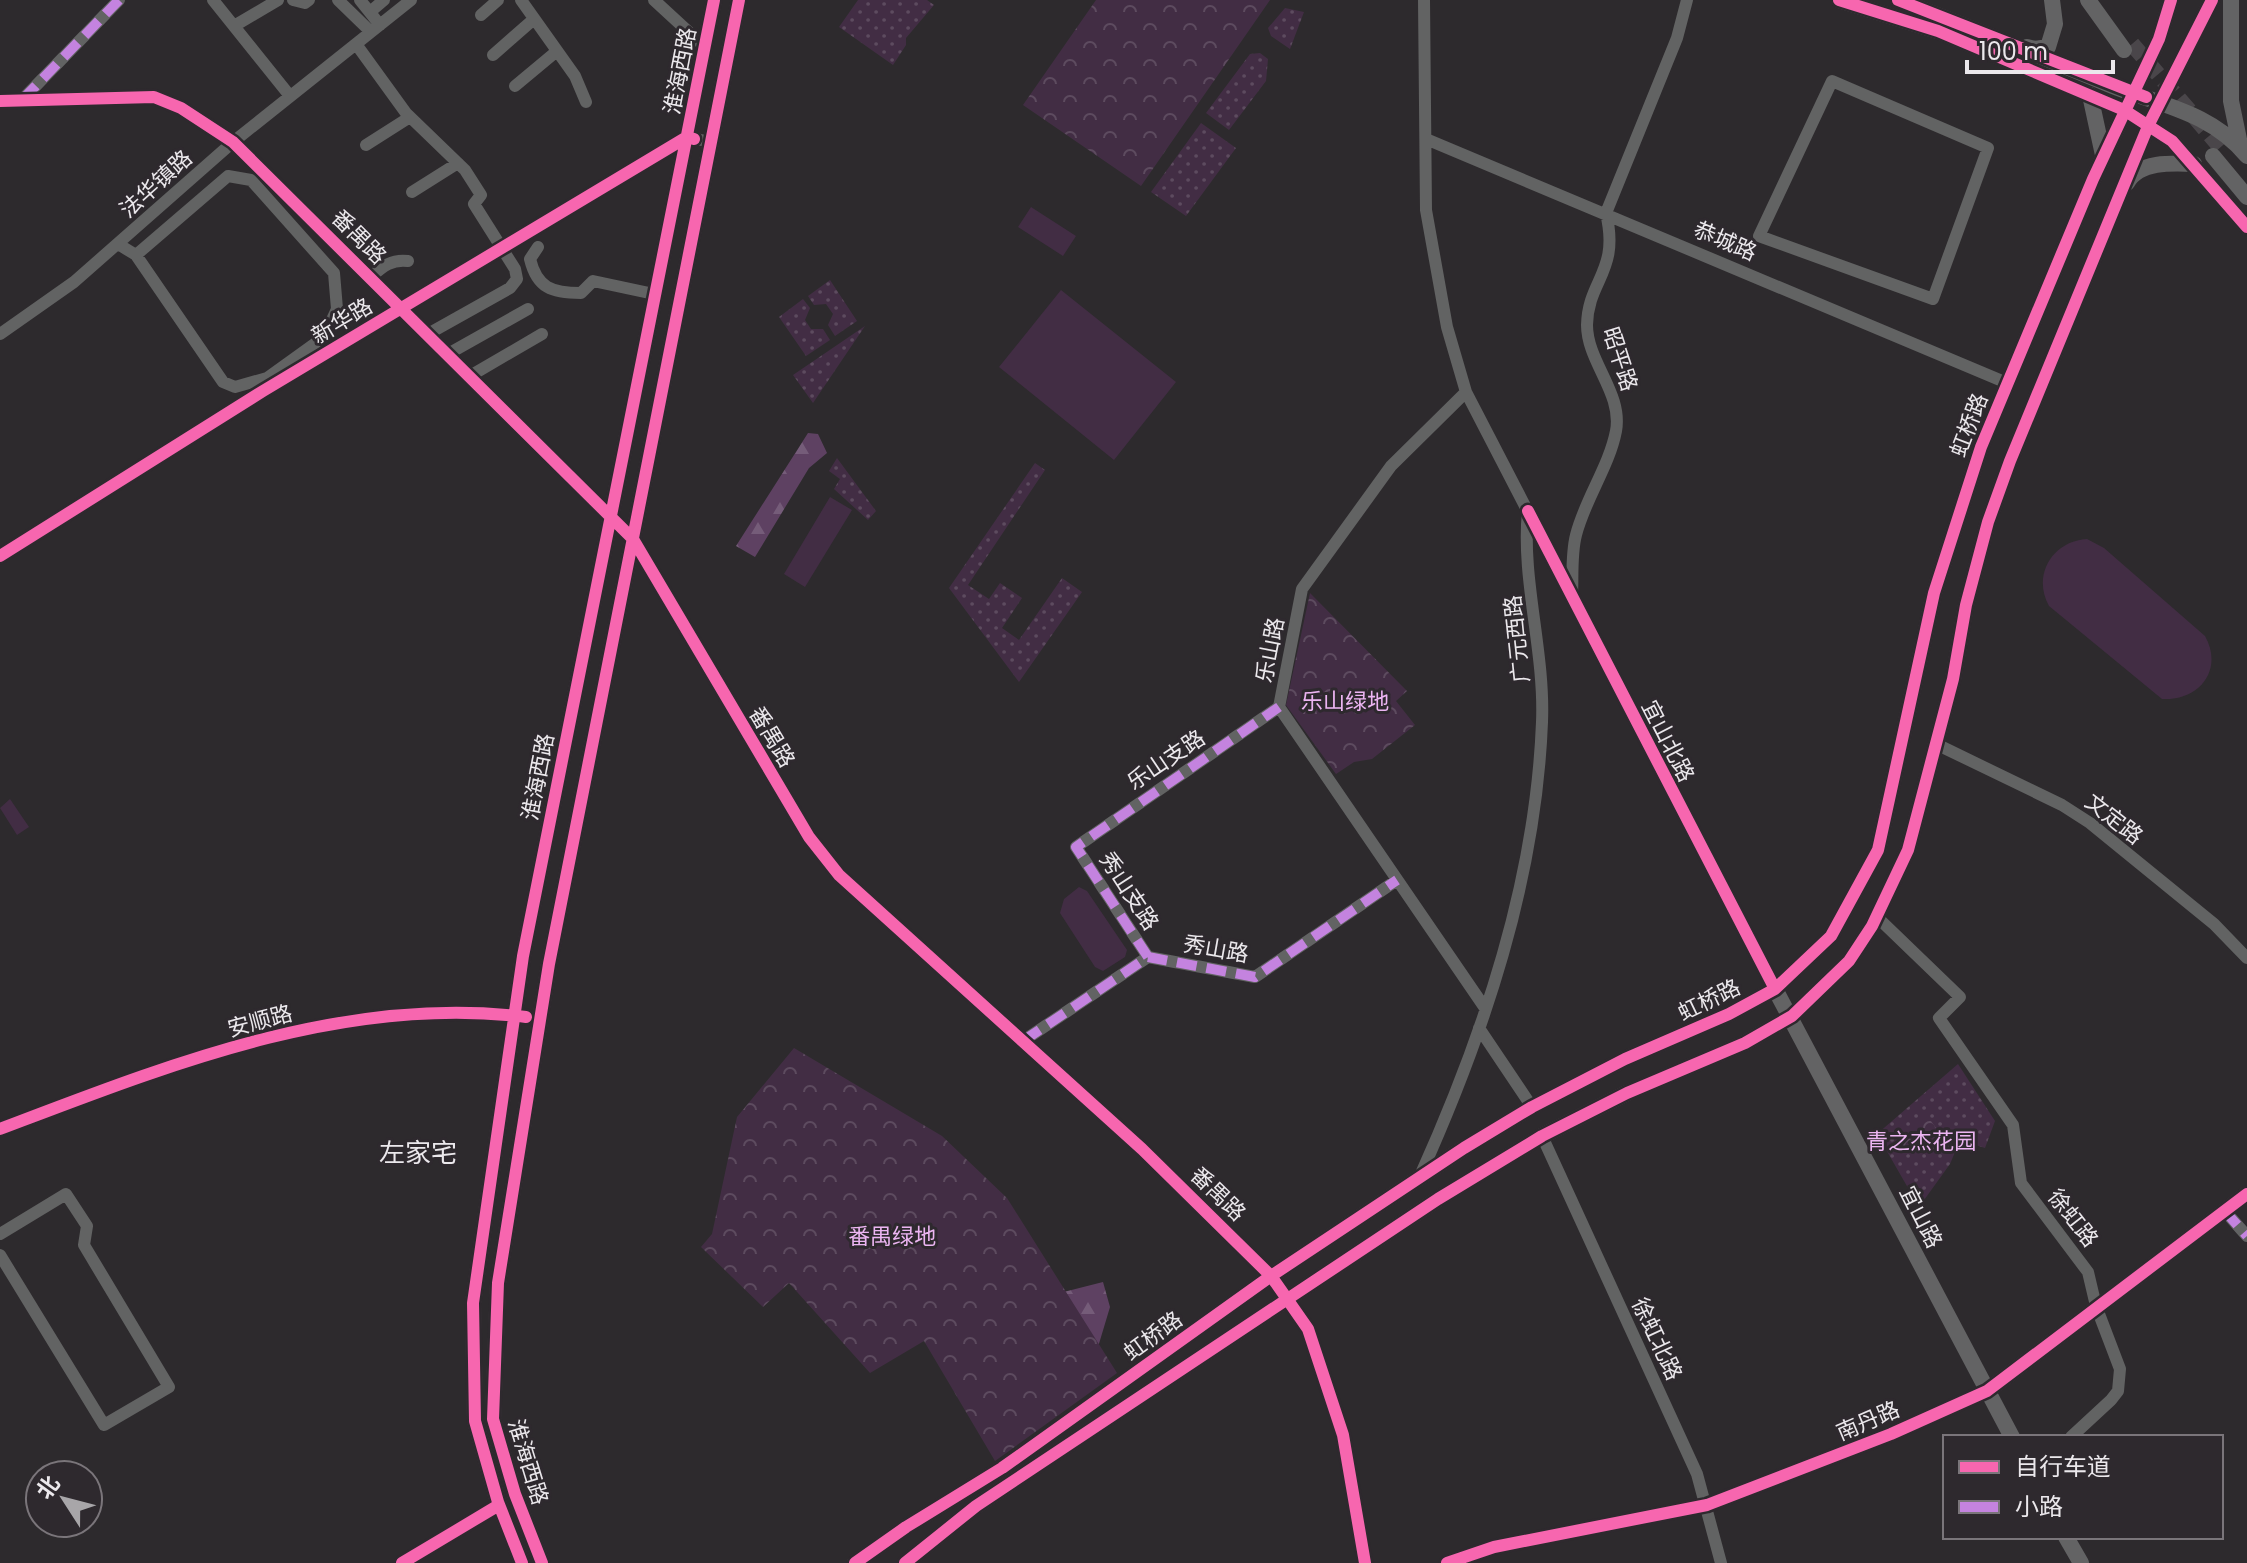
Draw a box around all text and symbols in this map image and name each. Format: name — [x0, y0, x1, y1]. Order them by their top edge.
scale bar — [1967, 24, 2113, 74]
street label: 淮海西路 — [656, 25, 704, 117]
text: 100 m — [1979, 35, 2048, 68]
street label: 法华镇路 — [113, 143, 199, 225]
street label: 番禺路 — [325, 203, 393, 271]
street label: 恭城路 — [1689, 214, 1761, 268]
street label: 新华路 — [306, 291, 378, 351]
street label: 昭平路 — [1595, 323, 1645, 395]
street label: 虹桥路 — [1943, 389, 1995, 461]
street label: 广元西路 — [1497, 594, 1537, 684]
street label: 乐山路 — [1248, 615, 1292, 685]
park label: 乐山绿地 — [1301, 686, 1389, 717]
street label: 宜山北路 — [1634, 695, 1702, 787]
street label: 番禺路 — [742, 701, 802, 773]
street label: 乐山支路 — [1121, 723, 1211, 797]
street label: 淮海西路 — [514, 731, 562, 823]
street label: 文定路 — [2078, 786, 2150, 852]
street label: 秀山支路 — [1092, 846, 1166, 936]
street label: 秀山路 — [1181, 928, 1251, 970]
street label: 虹桥路 — [1673, 972, 1745, 1028]
street label: 安顺路 — [224, 997, 296, 1045]
park label: 青之杰花园 — [1866, 1126, 1976, 1157]
district label: 左家宅 — [379, 1135, 457, 1171]
street label: 番禺路 — [1183, 1160, 1253, 1228]
street label: 宜山路 — [1892, 1181, 1950, 1253]
street label: 徐虹路 — [2040, 1182, 2106, 1254]
park label: 番禺绿地 — [848, 1221, 936, 1252]
street label: 徐虹北路 — [1624, 1293, 1690, 1385]
street label: 虹桥路 — [1117, 1304, 1189, 1368]
street label: 南丹路 — [1832, 1394, 1904, 1448]
street label: 淮海西路 — [500, 1415, 556, 1509]
legend — [1943, 1435, 2223, 1539]
text: 自行车道 — [2015, 1450, 2111, 1483]
north arrow — [24, 1459, 104, 1539]
text: 北 — [29, 1470, 67, 1506]
text: 小路 — [2015, 1490, 2063, 1523]

